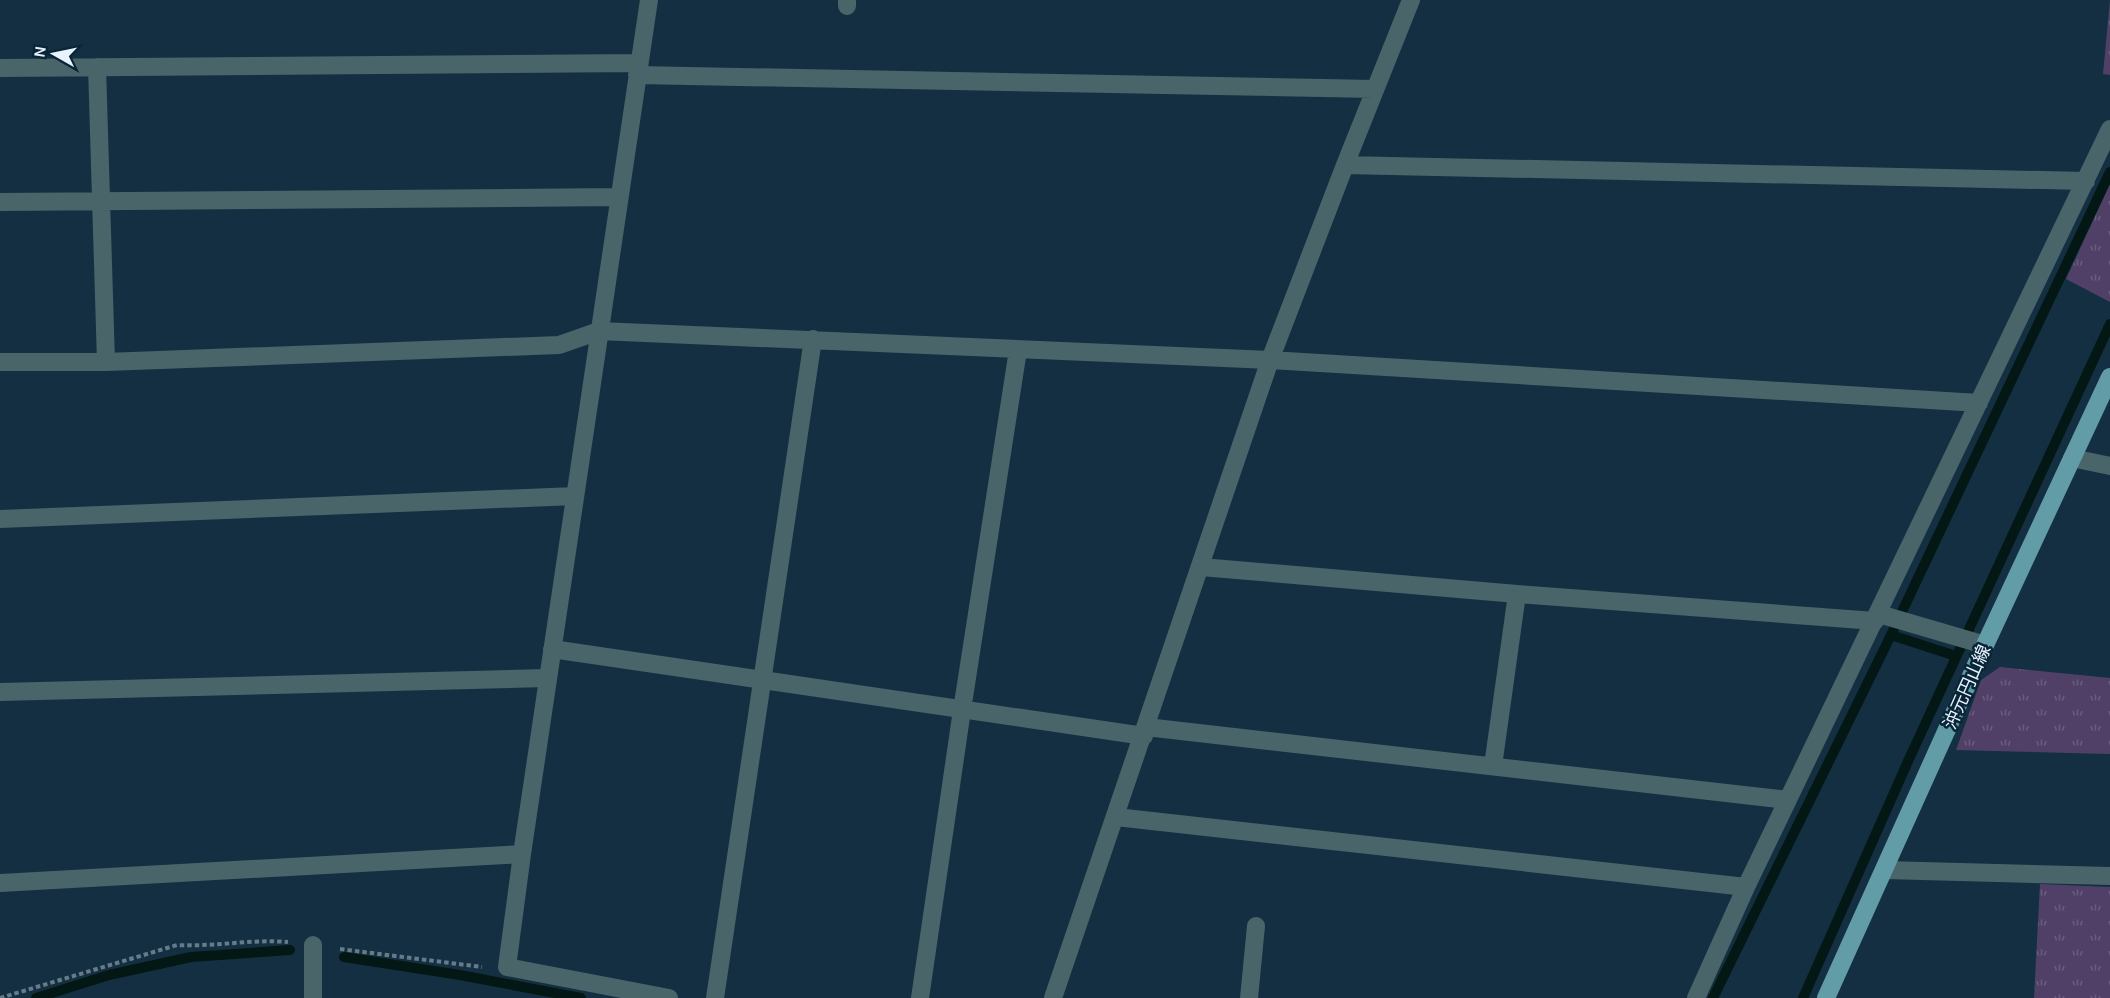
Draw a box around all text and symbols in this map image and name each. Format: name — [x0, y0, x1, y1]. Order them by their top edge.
north arrow — [24, 24, 84, 84]
text: N — [29, 45, 50, 59]
street label: 沖元円山線 — [1939, 641, 1995, 733]

